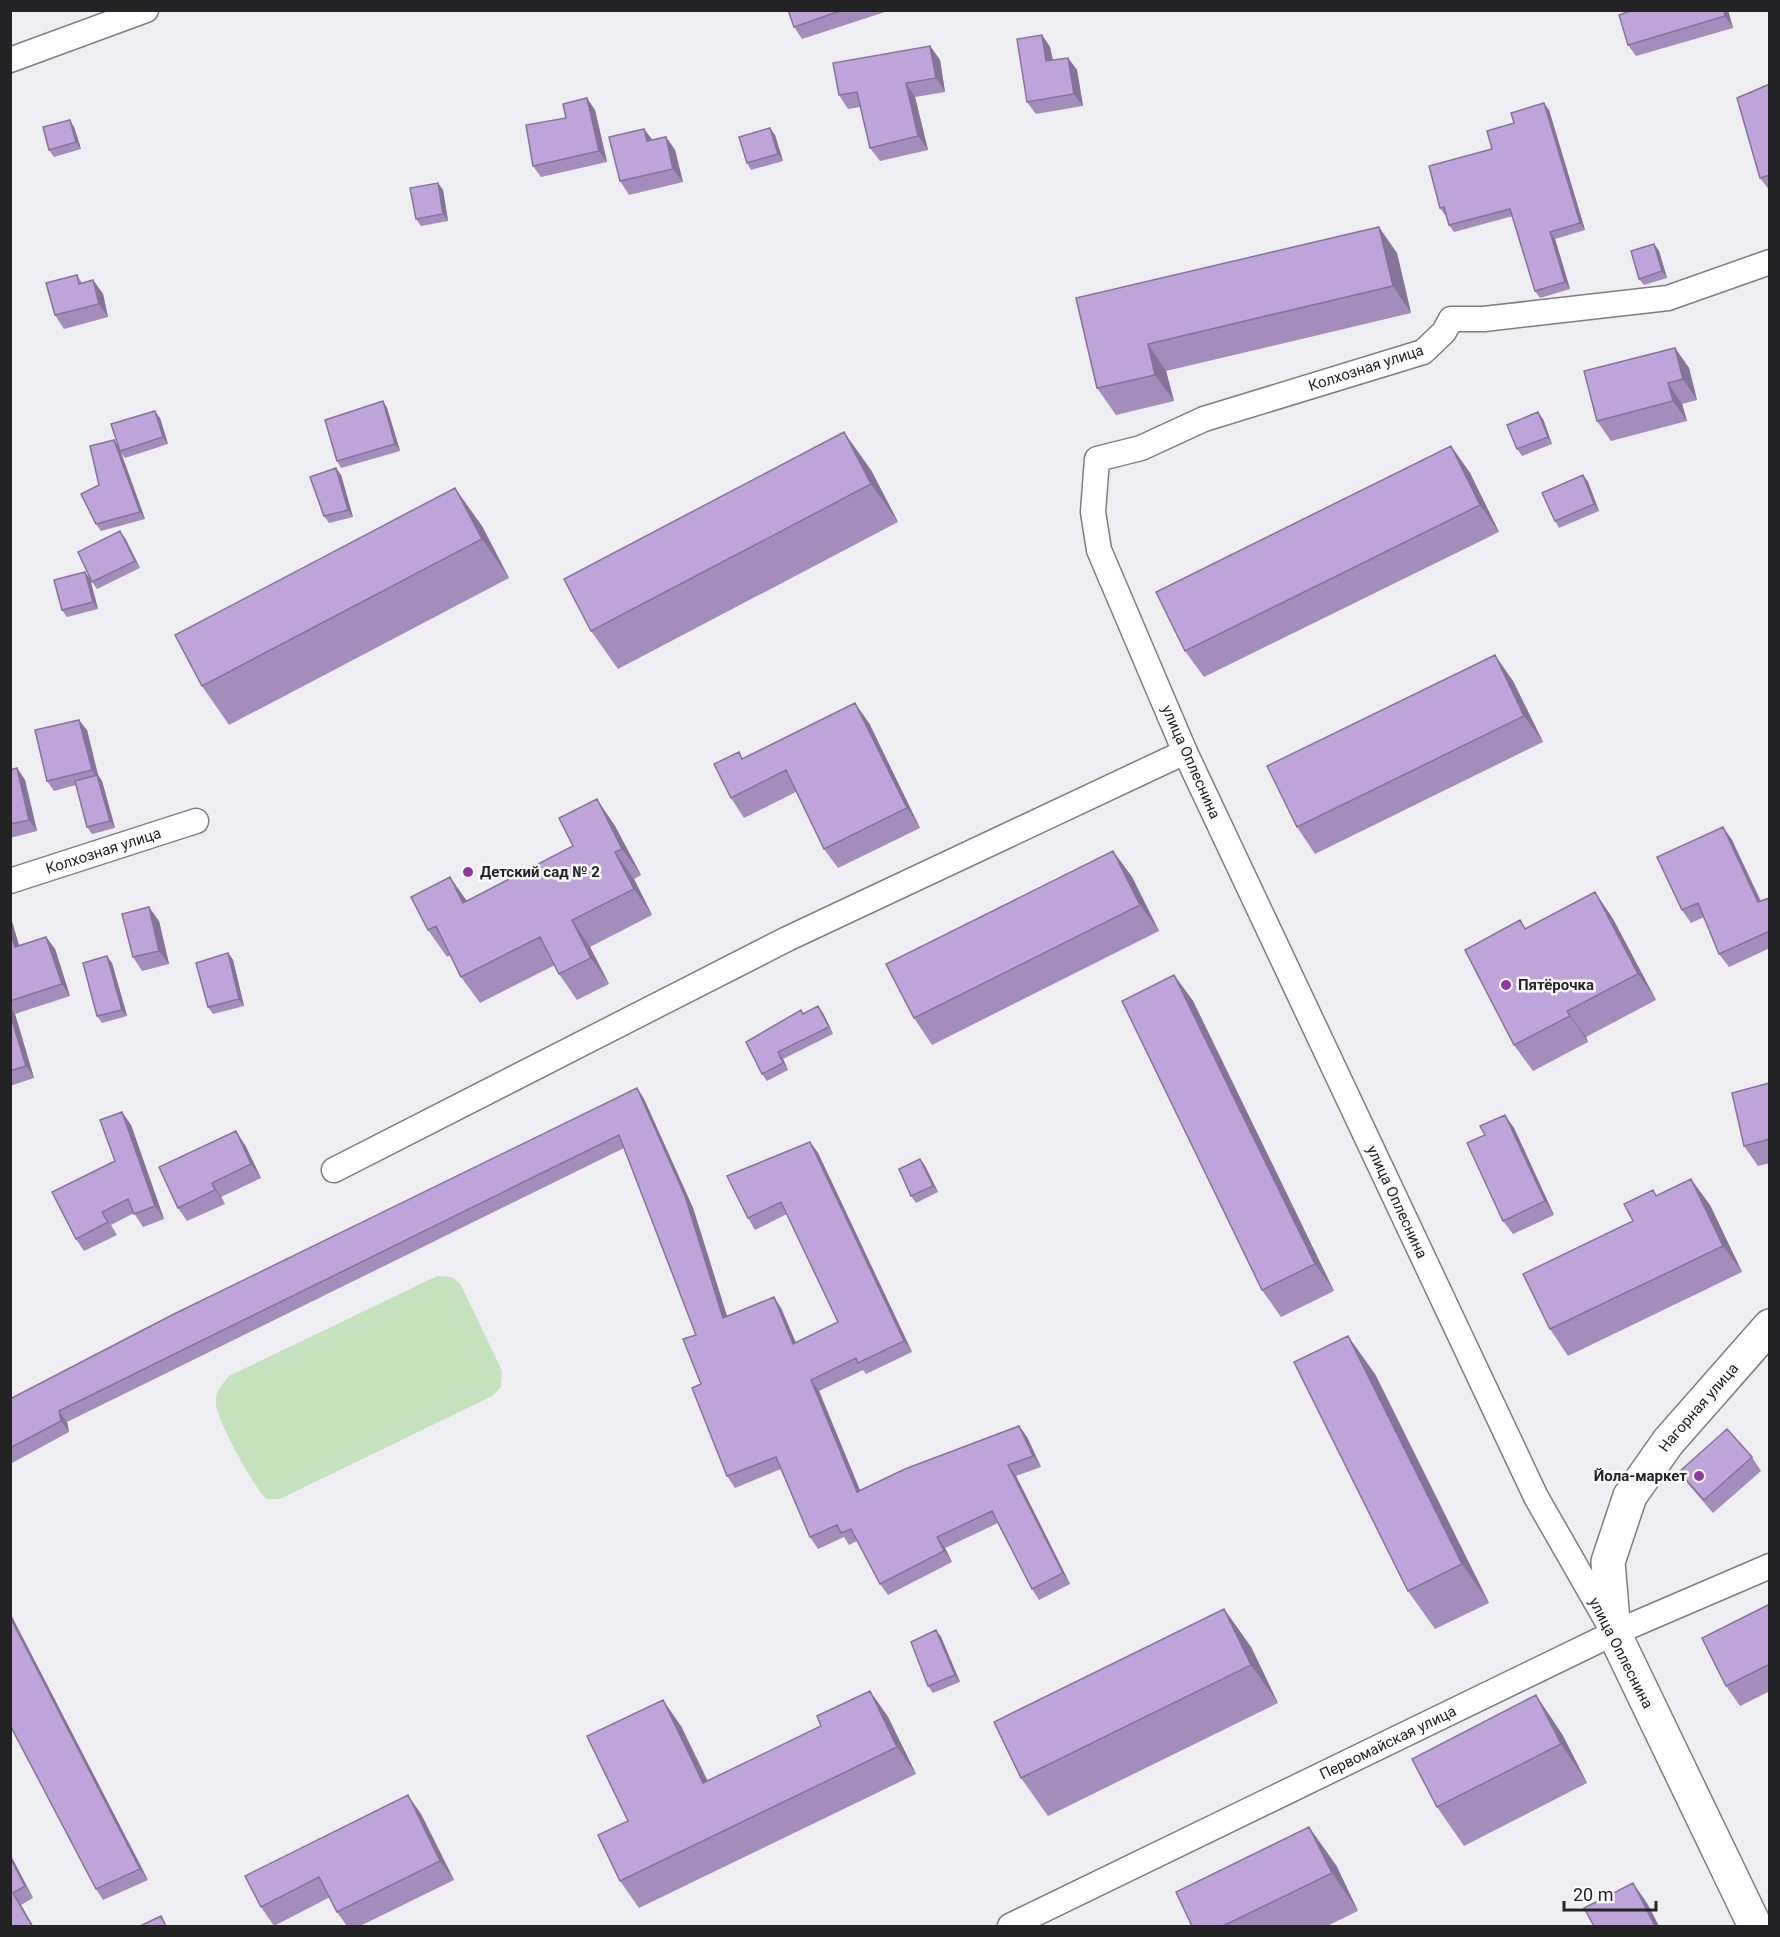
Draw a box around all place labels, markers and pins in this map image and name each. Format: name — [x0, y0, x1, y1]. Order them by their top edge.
place label: Детский сад № 2 — [480, 863, 600, 881]
marker: Детский сад № 2 — [461, 865, 475, 879]
place label: Пятёрочка — [1518, 976, 1594, 994]
marker: Пятёрочка — [1499, 978, 1513, 992]
place label: Йола-маркет — [1594, 1467, 1687, 1485]
marker: Йола-маркет — [1692, 1469, 1706, 1483]

